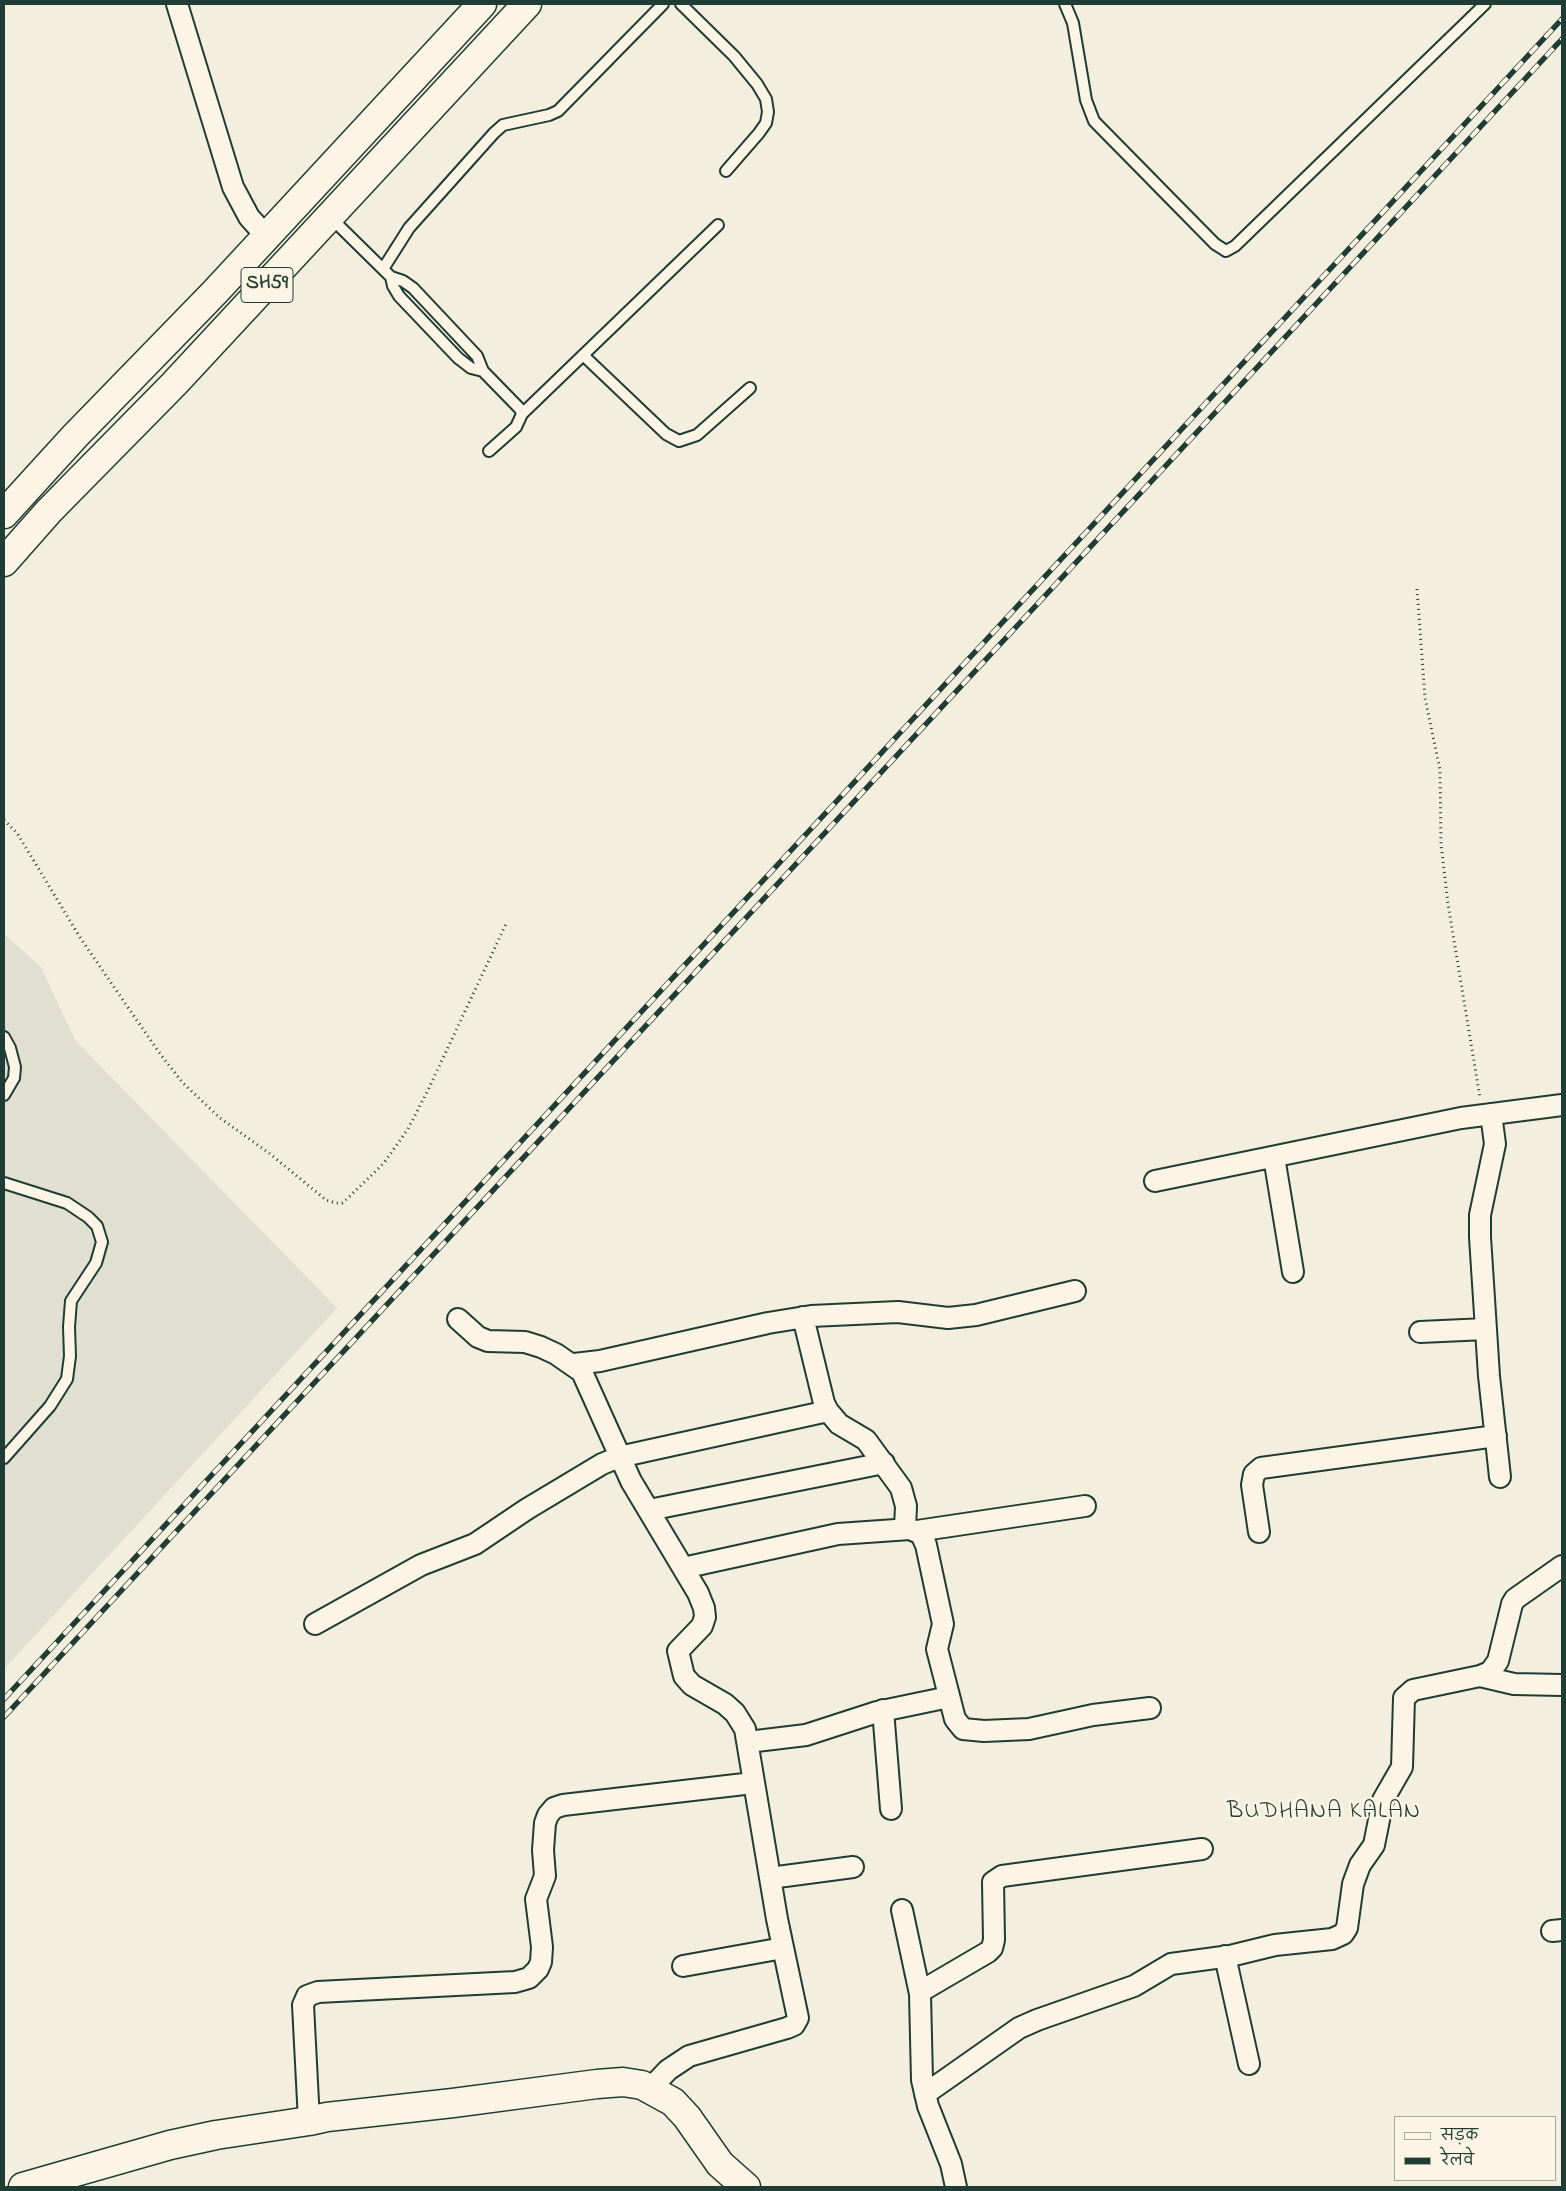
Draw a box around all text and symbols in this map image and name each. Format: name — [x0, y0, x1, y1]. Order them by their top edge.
road number: SH59 — [241, 268, 293, 302]
district label: BUDHANA KALAN — [1225, 1799, 1423, 1827]
legend — [1394, 2116, 1556, 2181]
text: सड़क — [1441, 2125, 1478, 2147]
text: रेलवे — [1441, 2150, 1474, 2172]

